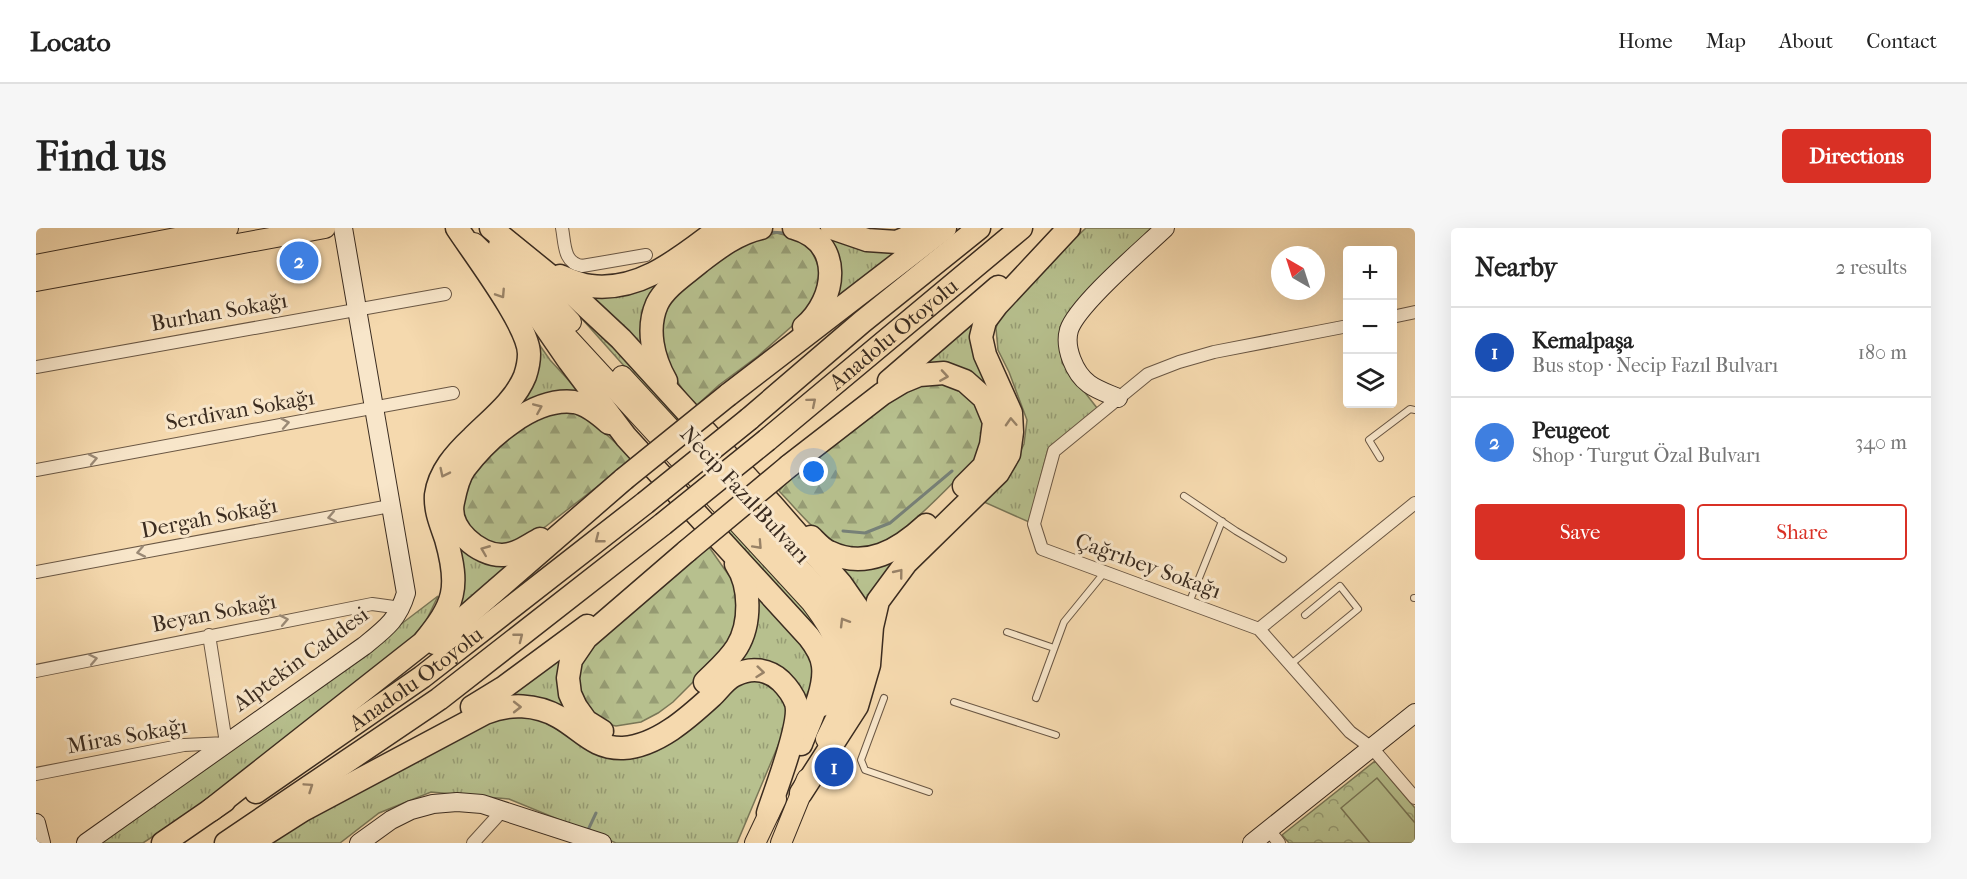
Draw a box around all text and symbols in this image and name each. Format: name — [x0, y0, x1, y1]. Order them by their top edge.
text: Locato — [30, 25, 111, 58]
text: Home — [1618, 29, 1673, 53]
text: Map — [1706, 29, 1746, 53]
text: About — [1779, 29, 1833, 53]
text: Contact — [1866, 29, 1937, 53]
button: Directions — [1782, 129, 1931, 183]
text: Find us — [36, 132, 166, 181]
pin: 2 — [280, 238, 318, 284]
north arrow — [1271, 246, 1325, 300]
map controls — [1343, 246, 1397, 408]
button: + — [1343, 246, 1397, 300]
text: Nearby — [1475, 252, 1557, 283]
text: 2 results — [1836, 256, 1907, 279]
street label: Anadolu Otoyolu — [823, 273, 964, 396]
street label: Burhan Sokağı — [149, 287, 290, 337]
one-way arrow — [494, 288, 505, 299]
button: − — [1343, 300, 1397, 354]
text: Kemalpaşa — [1532, 328, 1633, 354]
text: 1 — [1491, 341, 1498, 364]
text: 180 m — [1858, 341, 1907, 364]
button: layers — [1343, 354, 1397, 408]
text: Bus stop · Necip Fazıl Bulvarı — [1532, 354, 1778, 377]
one-way arrow — [940, 369, 949, 381]
street label: Serdivan Sokağı — [164, 384, 317, 436]
one-way arrow — [805, 399, 816, 410]
one-way arrow — [532, 403, 543, 415]
one-way arrow — [280, 417, 290, 430]
one-way arrow — [1005, 417, 1018, 426]
text: Peugeot — [1532, 418, 1610, 444]
street label: Necip Fazıl Bulvarı — [675, 421, 816, 569]
text: 2 — [1489, 431, 1500, 454]
text: 340 m — [1855, 431, 1907, 454]
text: Shop · Turgut Özal Bulvarı — [1532, 444, 1760, 467]
one-way arrow — [88, 453, 98, 466]
your location — [799, 457, 828, 486]
one-way arrow — [440, 466, 452, 477]
street label: Dergah Sokağı — [139, 492, 280, 544]
button: Save — [1475, 504, 1685, 560]
button: Share — [1697, 504, 1907, 560]
one-way arrow — [328, 510, 337, 522]
street label: Çağrıbey Sokağı — [1072, 528, 1225, 605]
one-way arrow — [595, 531, 606, 542]
one-way arrow — [751, 538, 762, 549]
one-way arrow — [136, 545, 146, 558]
one-way arrow — [480, 545, 491, 557]
one-way arrow — [891, 569, 902, 580]
street label: Beyan Sokağı — [150, 588, 279, 638]
street label: Alptekin Caddesi — [228, 601, 374, 717]
one-way arrow — [279, 614, 289, 627]
one-way arrow — [839, 618, 851, 628]
street label: Anadolu Otoyolu — [343, 621, 489, 737]
one-way arrow — [512, 633, 523, 644]
one-way arrow — [88, 653, 98, 666]
one-way arrow — [755, 665, 765, 678]
one-way arrow — [513, 701, 522, 713]
street label: Miras Sokağı — [65, 713, 189, 759]
pin: 1 — [814, 744, 854, 790]
one-way arrow — [303, 783, 314, 794]

